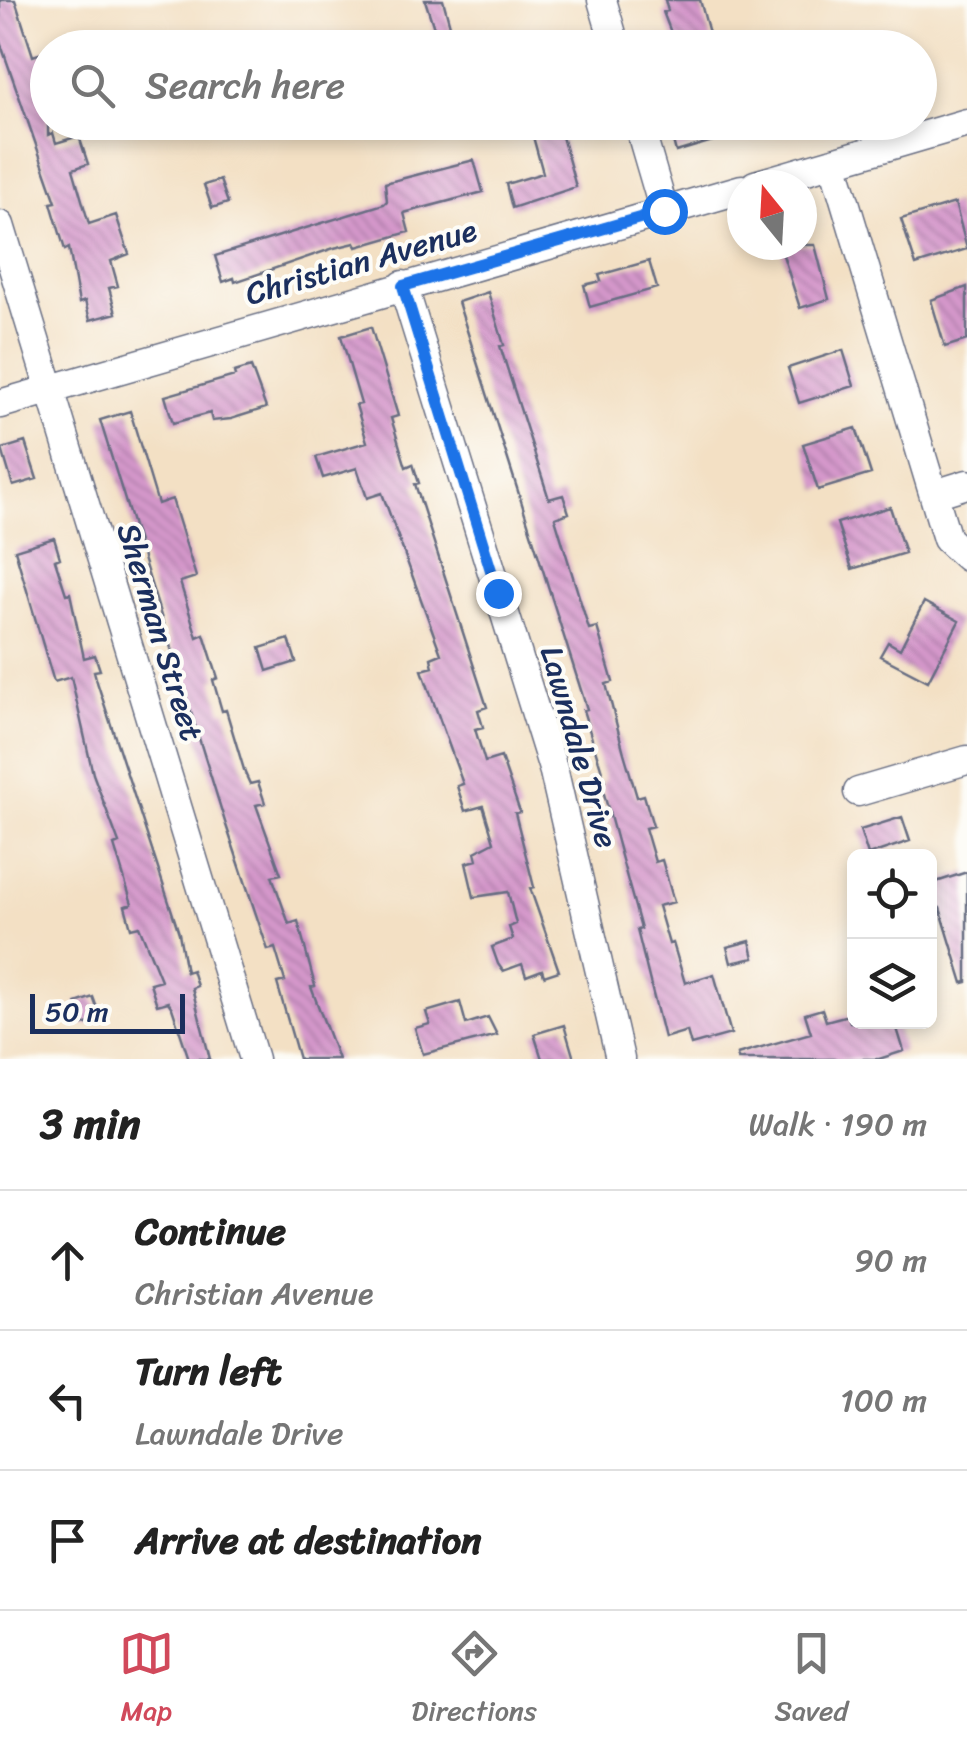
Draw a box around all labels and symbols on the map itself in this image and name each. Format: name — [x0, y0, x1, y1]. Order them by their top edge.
north arrow — [727, 170, 817, 260]
route start — [642, 189, 688, 235]
street label: Christian Avenue — [239, 202, 483, 322]
street label: Sherman Street — [100, 516, 220, 748]
route end — [476, 571, 522, 617]
street label: Lawndale Drive — [523, 639, 635, 855]
scale bar — [30, 989, 185, 1034]

